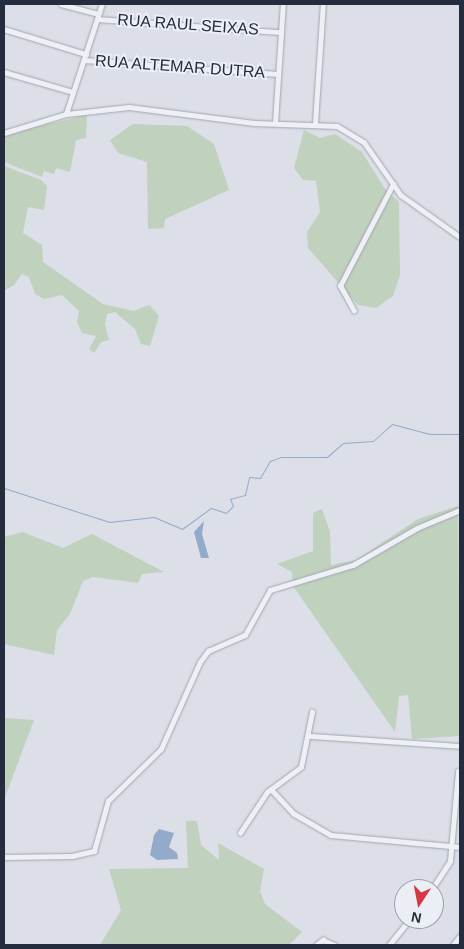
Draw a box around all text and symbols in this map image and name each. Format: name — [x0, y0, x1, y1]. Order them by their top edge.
street label: RUA RAUL SEIXAS — [116, 10, 260, 40]
street label: RUA ALTEMAR DUTRA — [93, 51, 267, 83]
north arrow — [394, 879, 444, 929]
text: N — [410, 909, 423, 927]

